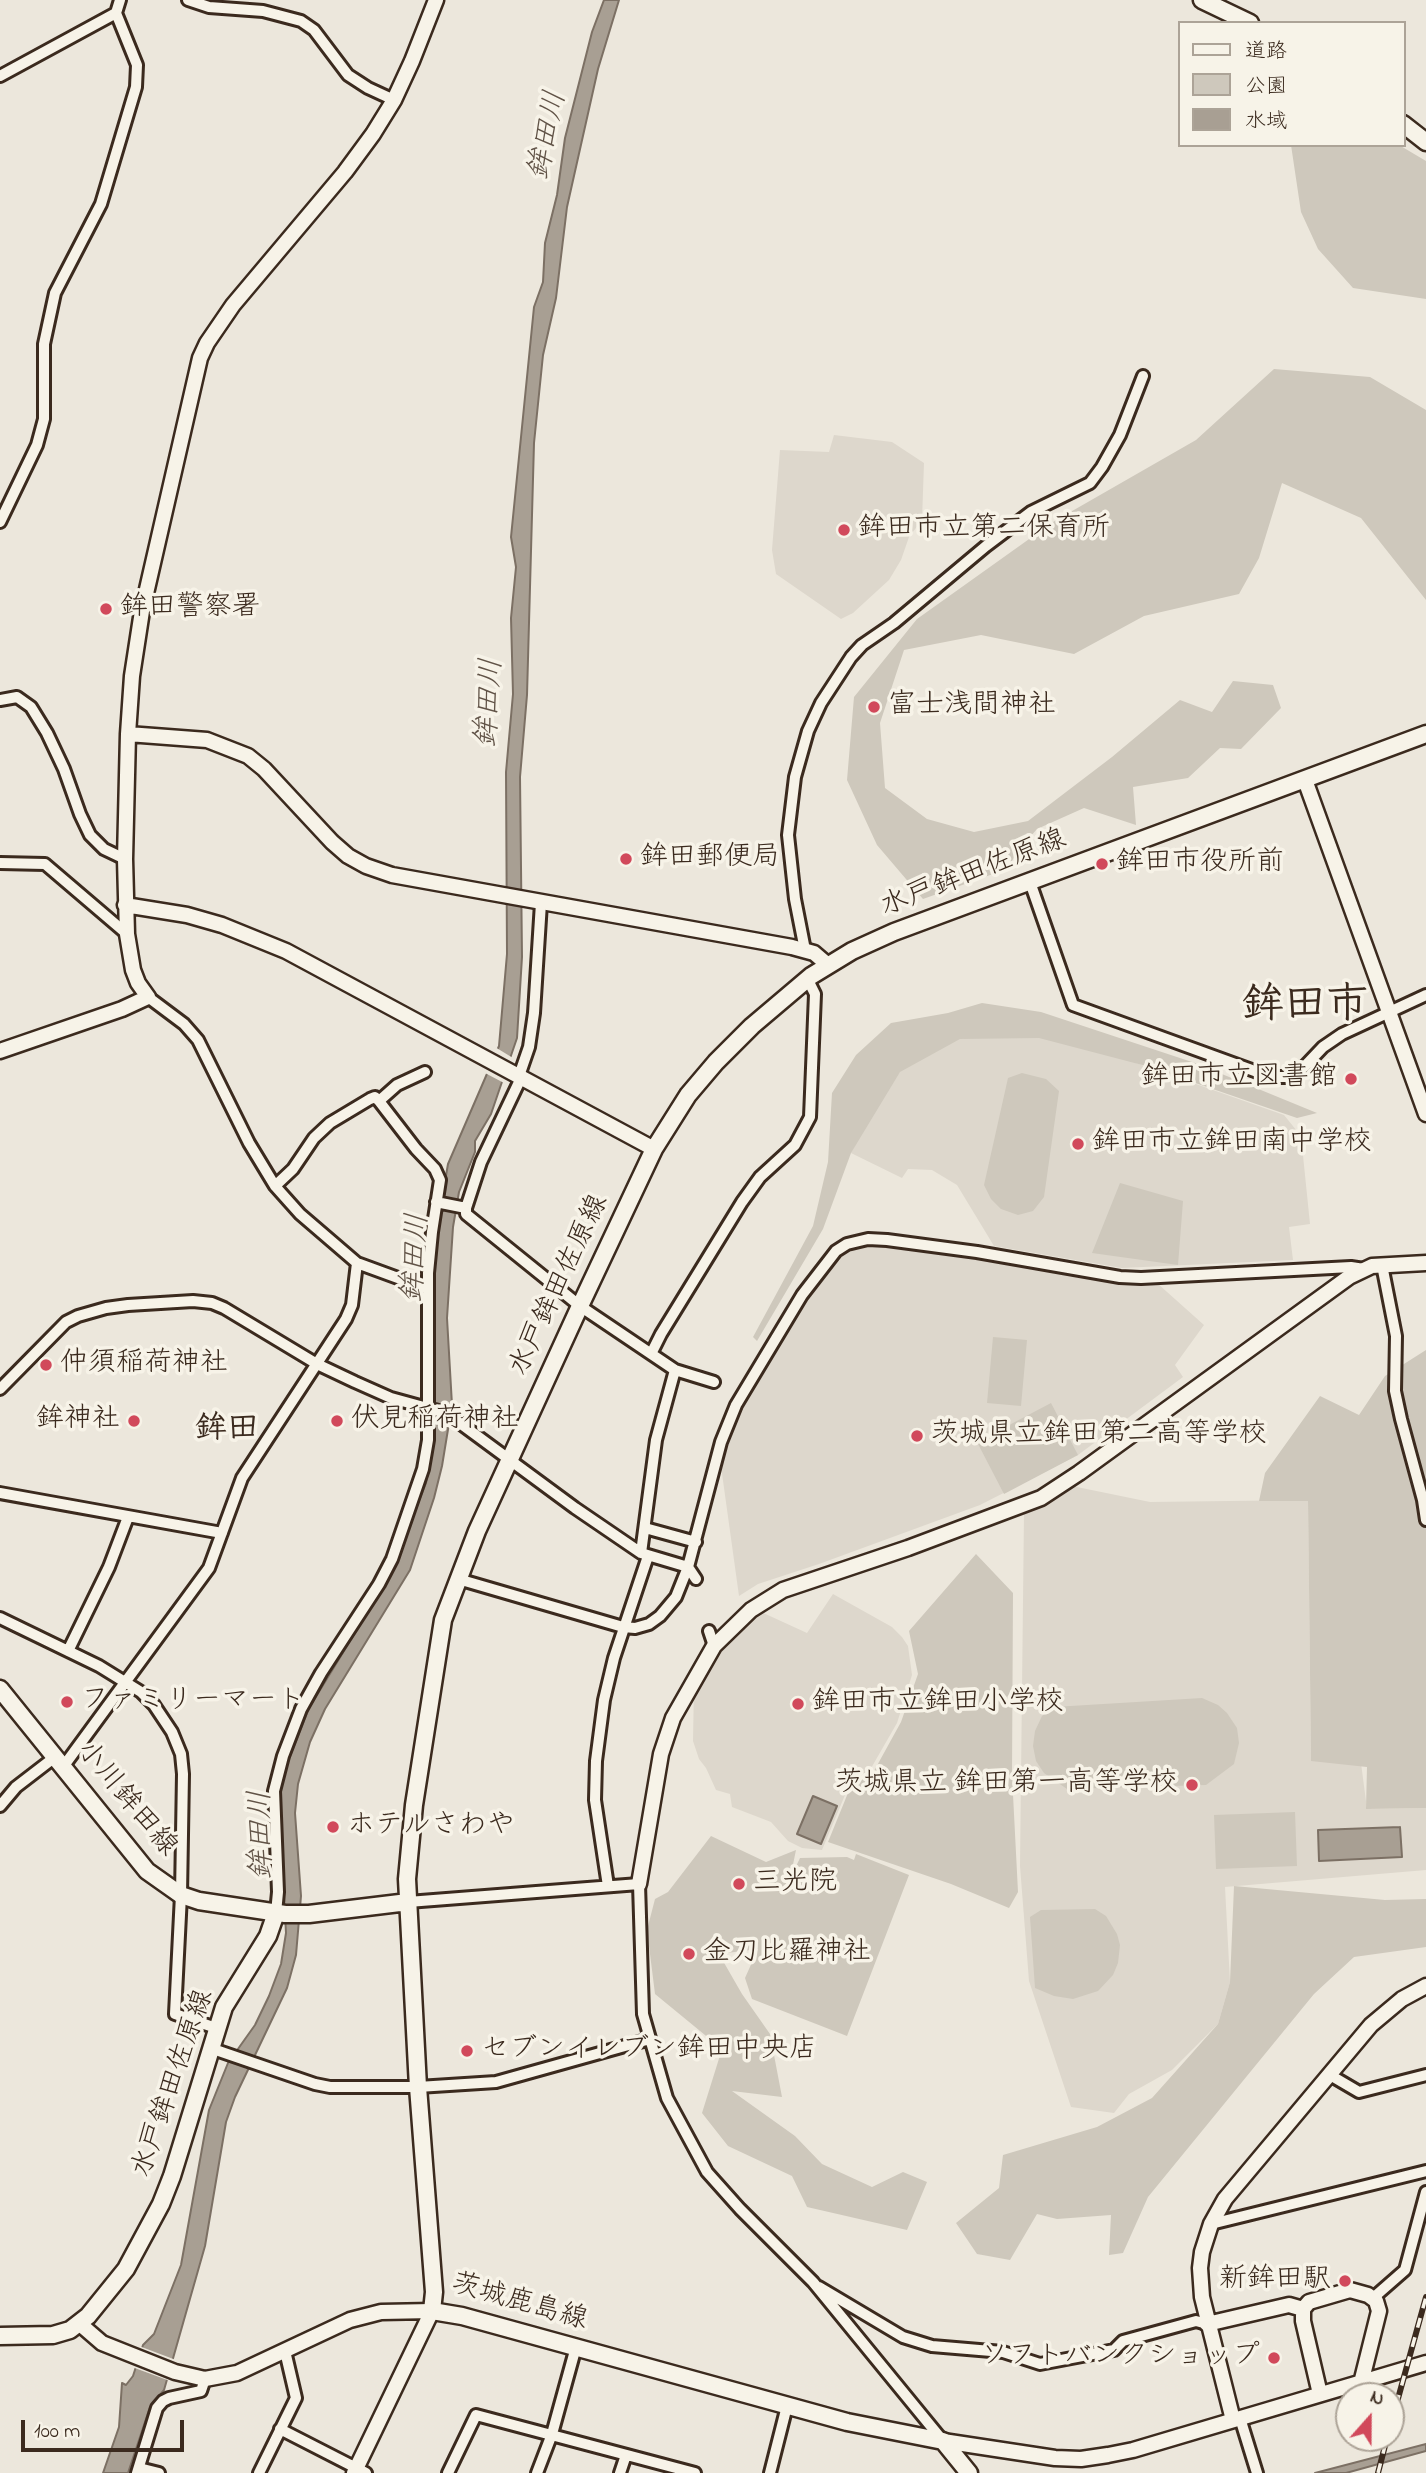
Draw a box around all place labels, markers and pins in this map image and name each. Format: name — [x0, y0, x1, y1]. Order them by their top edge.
place label: 鉾田市立第二保育所 — [858, 513, 1110, 547]
marker: 鉾田市立第二保育所 — [836, 522, 852, 538]
place label: 鉾田警察署 — [120, 592, 260, 626]
marker: 鉾田警察署 — [98, 601, 114, 617]
place label: 富士浅間神社 — [888, 690, 1056, 724]
marker: 富士浅間神社 — [866, 699, 882, 715]
place label: 鉾田郵便局 — [640, 842, 780, 876]
place label: 鉾田市役所前 — [1116, 847, 1284, 881]
marker: 鉾田郵便局 — [618, 851, 634, 867]
marker: 鉾田市役所前 — [1094, 856, 1110, 872]
place label: 鉾田市立図書館 — [1141, 1062, 1337, 1096]
marker: 鉾田市立図書館 — [1343, 1071, 1359, 1087]
place label: 鉾田市立鉾田南中学校 — [1092, 1127, 1372, 1161]
marker: 鉾田市立鉾田南中学校 — [1070, 1136, 1086, 1152]
place label: 仲須稲荷神社 — [60, 1348, 228, 1382]
marker: 仲須稲荷神社 — [38, 1357, 54, 1373]
place label: 鉾神社 — [36, 1404, 120, 1438]
place label: 伏見稲荷神社 — [351, 1404, 519, 1438]
marker: 鉾神社 — [126, 1413, 142, 1429]
marker: 伏見稲荷神社 — [329, 1413, 345, 1429]
place label: 茨城県立鉾田第二高等学校 — [931, 1419, 1267, 1453]
marker: 茨城県立鉾田第二高等学校 — [909, 1428, 925, 1444]
place label: ファミリーマート — [81, 1685, 305, 1719]
place label: 鉾田市立鉾田小学校 — [812, 1687, 1064, 1721]
marker: ファミリーマート — [59, 1694, 75, 1710]
marker: 鉾田市立鉾田小学校 — [790, 1696, 806, 1712]
place label: 茨城県立 鉾田第一高等学校 — [835, 1768, 1178, 1802]
marker: 茨城県立 鉾田第一高等学校 — [1184, 1777, 1200, 1793]
place label: ホテルさわや — [347, 1810, 515, 1844]
marker: ホテルさわや — [325, 1819, 341, 1835]
place label: 三光院 — [753, 1867, 837, 1901]
marker: 三光院 — [731, 1876, 747, 1892]
place label: 金刀比羅神社 — [703, 1937, 871, 1971]
marker: 金刀比羅神社 — [681, 1946, 697, 1962]
place label: セブンイレブン鉾田中央店 — [481, 2034, 817, 2068]
marker: セブンイレブン鉾田中央店 — [459, 2043, 475, 2059]
place label: 新鉾田駅 — [1219, 2264, 1331, 2298]
marker: 新鉾田駅 — [1337, 2273, 1353, 2289]
place label: ソフトバンクショップ — [980, 2341, 1260, 2375]
marker: ソフトバンクショップ — [1266, 2350, 1282, 2366]

